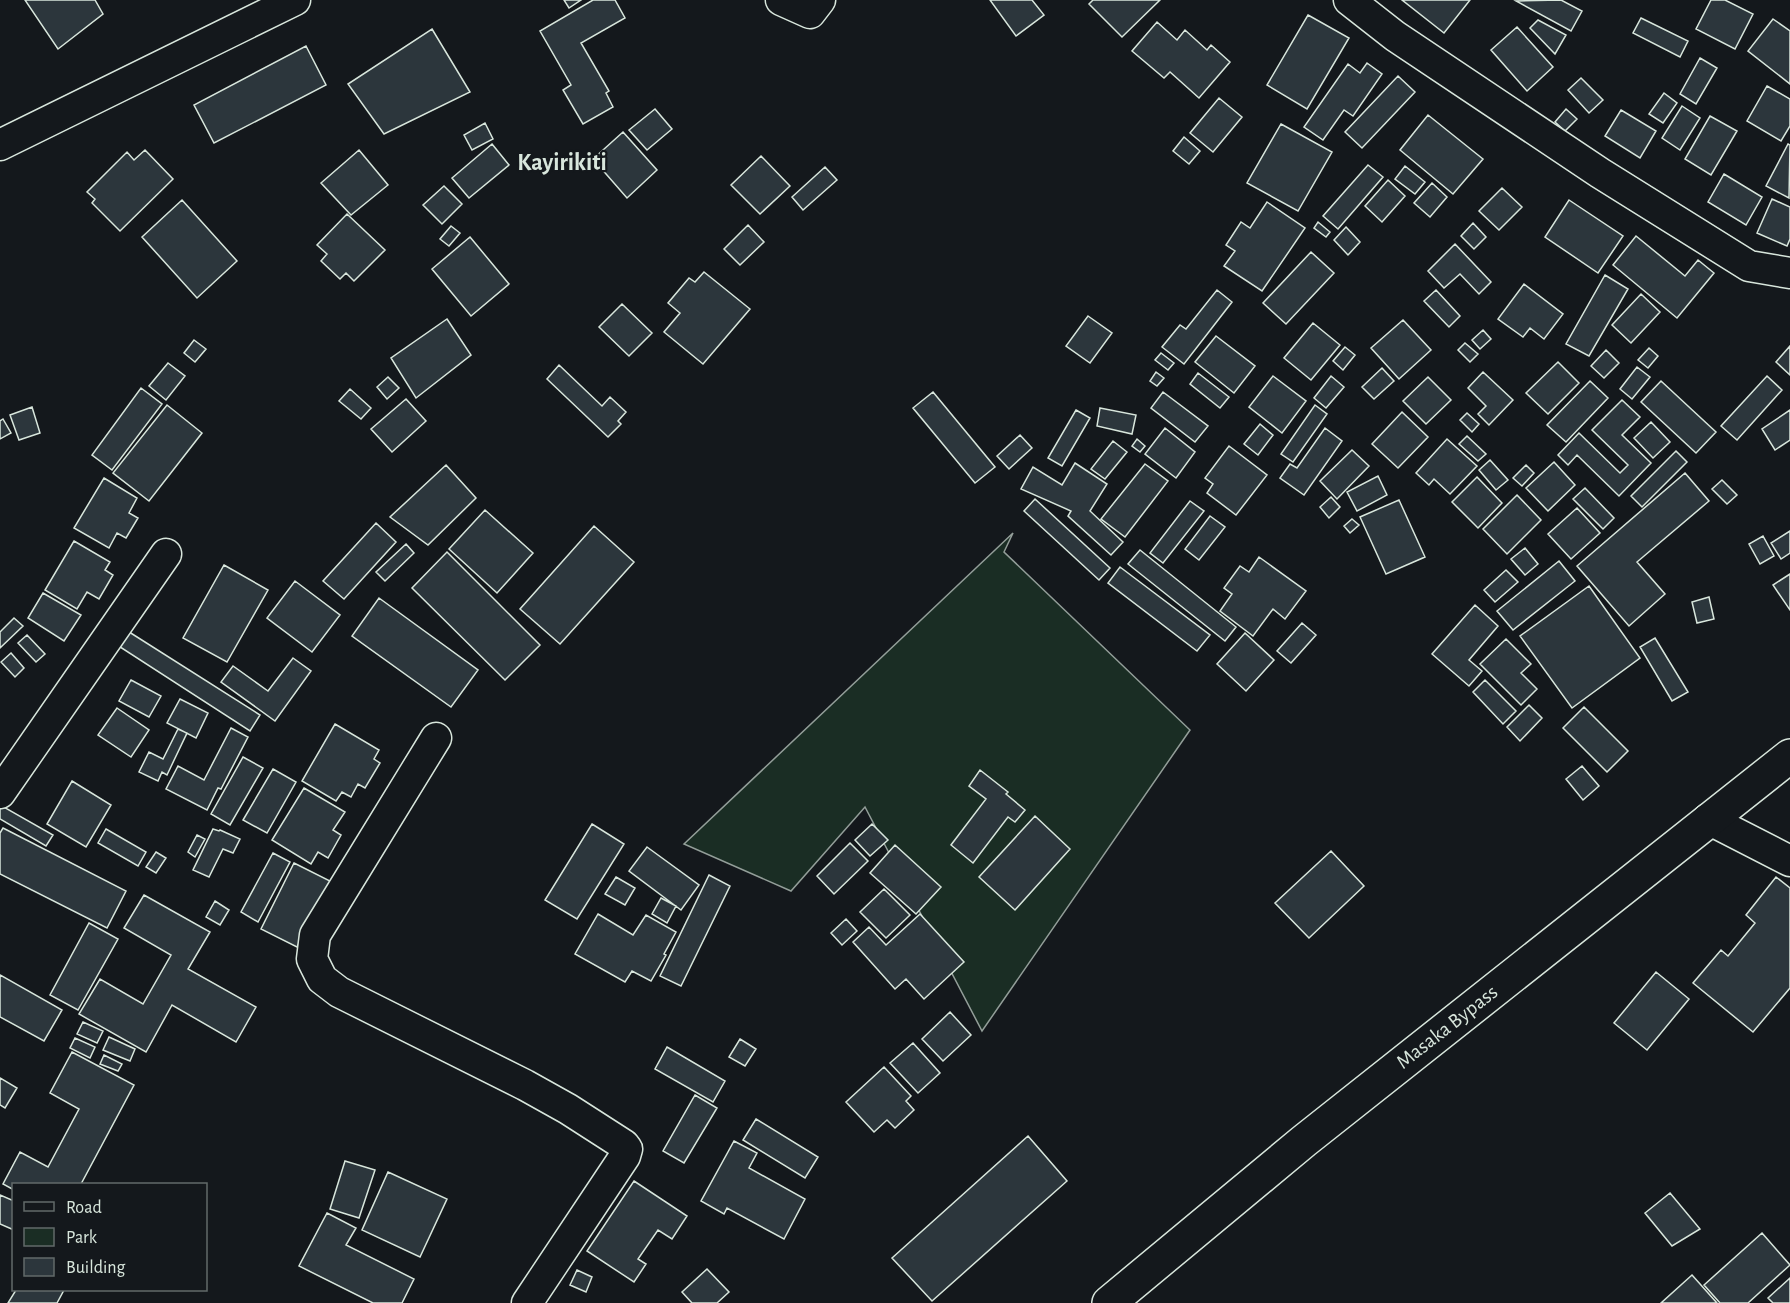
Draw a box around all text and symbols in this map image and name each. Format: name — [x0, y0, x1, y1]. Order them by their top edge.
district label: Kayirikiti — [517, 151, 607, 175]
street label: Masaka Bypass — [1392, 981, 1502, 1073]
legend — [12, 1183, 207, 1291]
text: Road — [66, 1199, 102, 1217]
text: Park — [66, 1229, 98, 1247]
text: Building — [66, 1259, 126, 1277]

